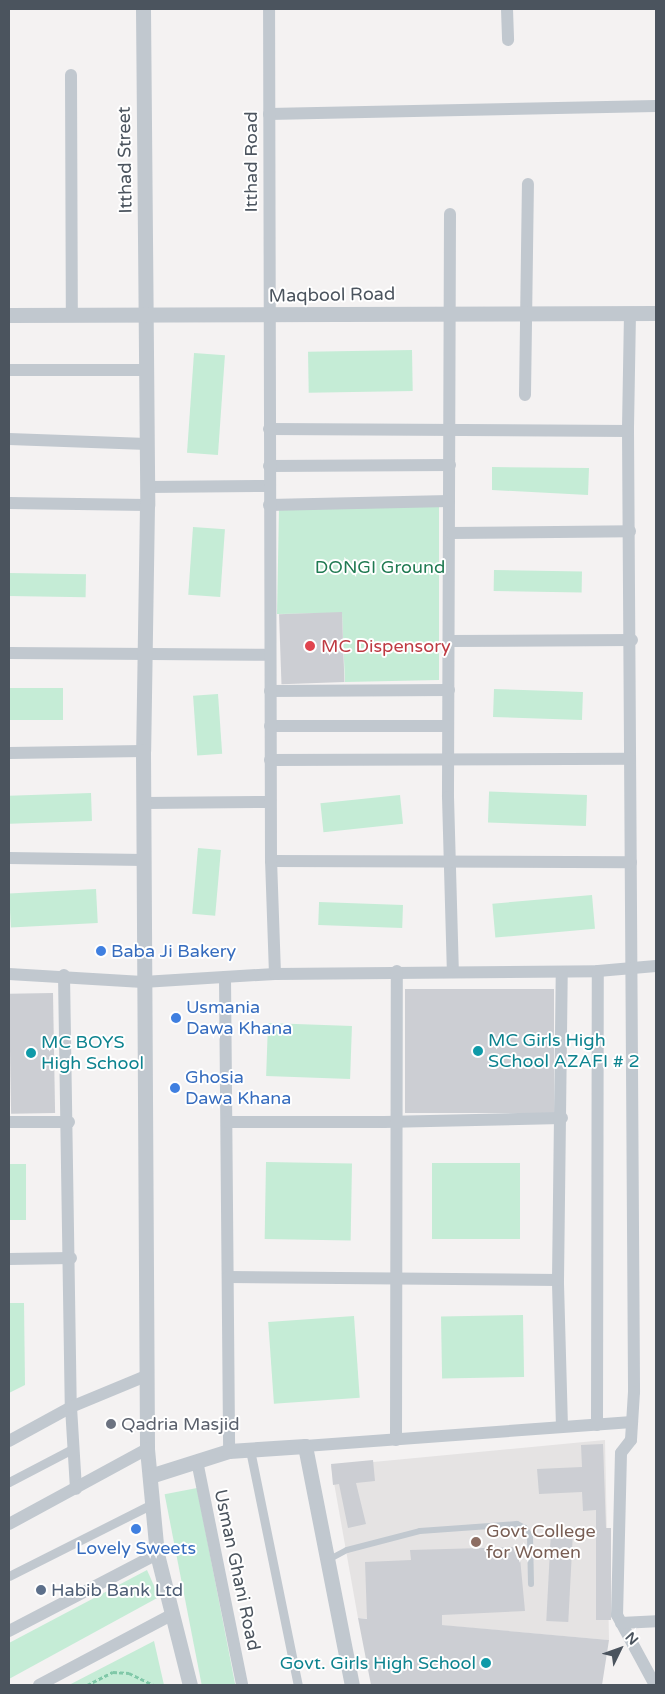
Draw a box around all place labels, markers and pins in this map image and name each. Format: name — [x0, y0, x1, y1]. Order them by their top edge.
place label: MC Dispensory — [321, 635, 451, 657]
marker: MC Dispensory — [303, 639, 317, 653]
place label: Baba Ji Bakery — [111, 940, 236, 962]
marker: Baba Ji Bakery — [95, 945, 107, 957]
place label: Usmania Dawa Khana — [186, 997, 292, 1040]
marker: Usmania Dawa Khana — [170, 1012, 182, 1024]
place label: MC Girls High SChool AZAFI # 2 — [488, 1030, 640, 1072]
place label: MC BOYS High School — [41, 1032, 144, 1074]
marker: MC Girls High SChool AZAFI # 2 — [472, 1045, 484, 1057]
marker: MC BOYS High School — [25, 1047, 37, 1059]
place label: Ghosia Dawa Khana — [185, 1067, 291, 1110]
marker: Ghosia Dawa Khana — [169, 1082, 181, 1094]
place label: Qadria Masjid — [121, 1413, 240, 1435]
marker: Qadria Masjid — [105, 1418, 117, 1430]
place label: Govt College for Women — [486, 1521, 596, 1564]
marker: Lovely Sweets — [130, 1523, 142, 1535]
marker: Govt College for Women — [470, 1536, 482, 1548]
place label: Lovely Sweets — [76, 1537, 196, 1559]
place label: Habib Bank Ltd — [51, 1579, 183, 1601]
marker: Habib Bank Ltd — [35, 1584, 47, 1596]
place label: Govt. Girls High School — [280, 1652, 476, 1674]
marker: Govt. Girls High School — [480, 1657, 492, 1669]

